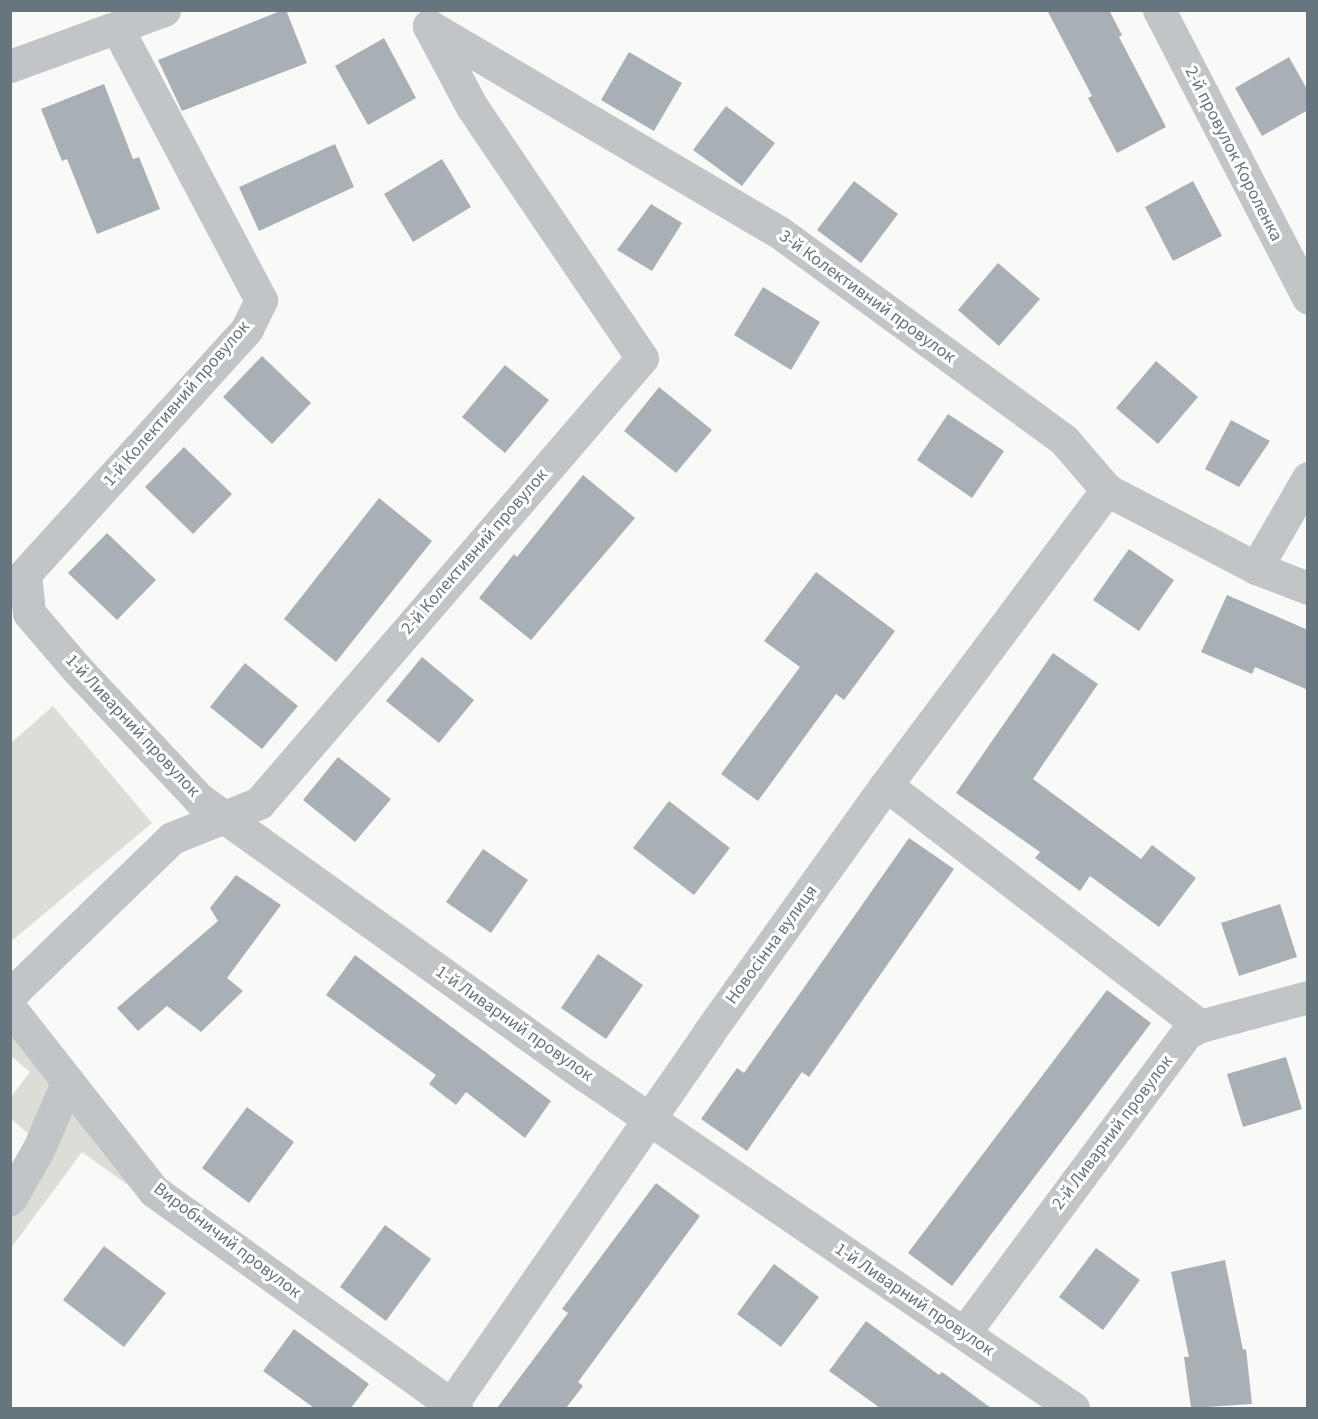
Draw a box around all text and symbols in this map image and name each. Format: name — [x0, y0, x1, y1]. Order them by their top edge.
street label: 2-й провулок Короленка — [1179, 63, 1287, 245]
street label: 3-й Колективний провулок — [775, 226, 959, 368]
street label: 1-й Колективний провулок — [99, 317, 255, 491]
street label: 2-й Колективний провулок — [397, 465, 553, 639]
street label: 1-й Ливарний провулок — [60, 650, 204, 802]
street label: Новосінна вулиця — [721, 881, 823, 1009]
street label: 1-й Ливарний провулок — [431, 961, 597, 1087]
street label: 2-й Ливарний провулок — [1048, 1052, 1178, 1214]
street label: Виробничий провулок — [149, 1179, 305, 1303]
street label: 1-й Ливарний провулок — [830, 1239, 998, 1361]

